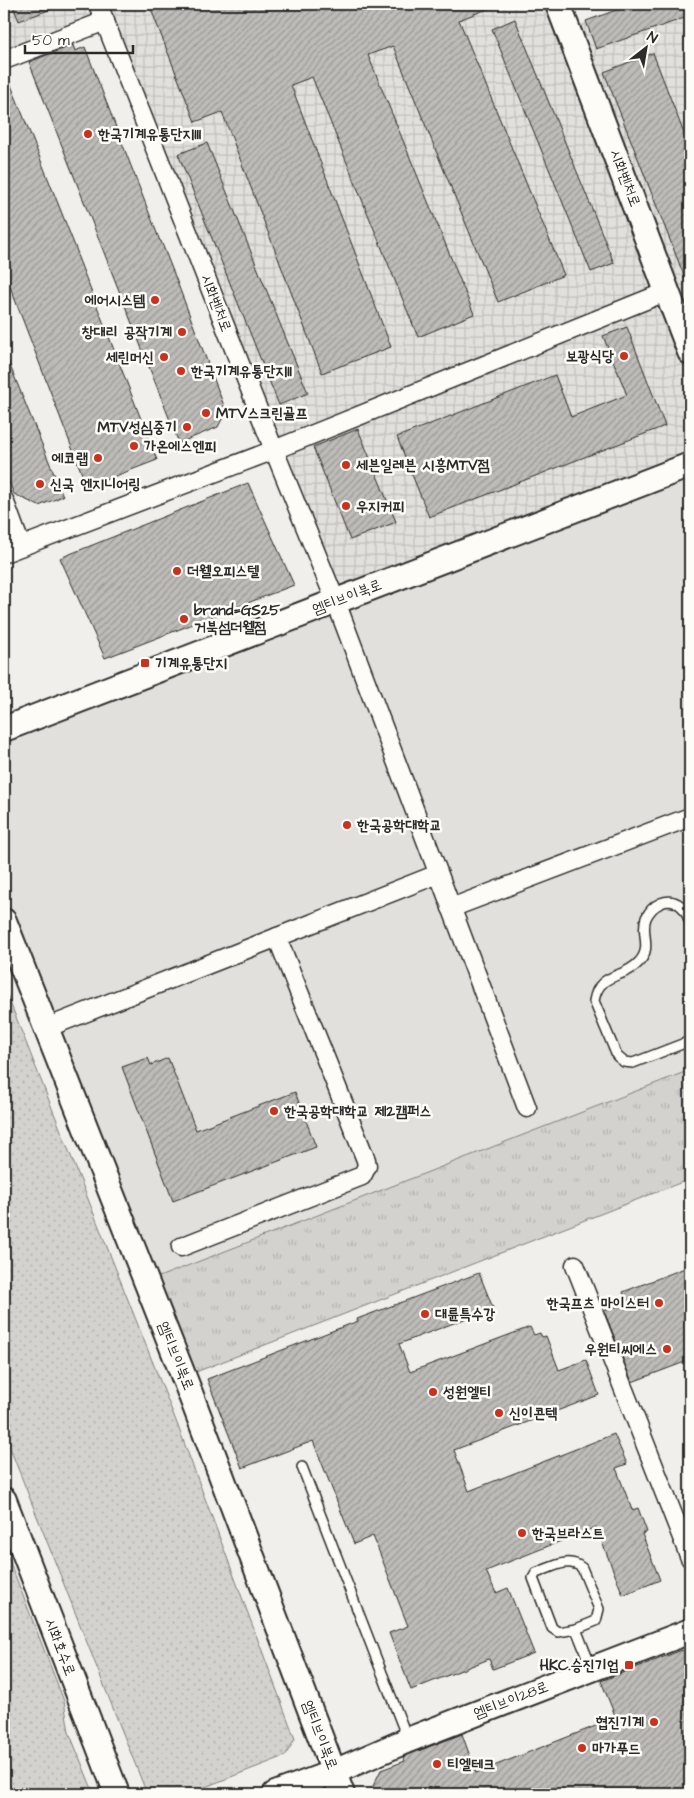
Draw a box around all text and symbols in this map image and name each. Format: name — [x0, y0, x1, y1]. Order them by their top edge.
scale bar — [25, 22, 132, 54]
north arrow — [622, 22, 672, 72]
text: N — [643, 27, 661, 49]
text: 50 m — [32, 30, 70, 51]
place label: 한국기계유통단지III — [97, 124, 201, 145]
marker: 한국기계유통단지III — [82, 128, 94, 140]
street label: 시화벤처로 — [604, 146, 646, 210]
street label: 시화벤처로 — [195, 271, 237, 335]
place label: 에어시스템 — [84, 290, 145, 311]
marker: 에어시스템 — [149, 294, 161, 306]
place label: 창대리 공작기계 — [82, 322, 172, 343]
marker: 창대리 공작기계 — [176, 326, 188, 338]
place label: 보광식당 — [566, 346, 614, 367]
place label: 세린머신 — [106, 347, 154, 368]
marker: 보광식당 — [618, 350, 630, 362]
marker: 세린머신 — [158, 351, 170, 363]
place label: 한국기계유통단지II — [190, 361, 292, 382]
marker: 한국기계유통단지II — [175, 365, 187, 377]
place label: MTV스크린골프 — [216, 403, 308, 424]
marker: MTV스크린골프 — [200, 407, 212, 419]
place label: MTV성심중기 — [98, 417, 177, 438]
marker: MTV성심중기 — [181, 421, 193, 433]
place label: 가온에스엔피 — [144, 436, 216, 457]
marker: 가온에스엔피 — [128, 440, 140, 452]
place label: 에코랩 — [51, 448, 88, 469]
marker: 에코랩 — [92, 452, 104, 464]
place label: 세븐일레븐 시흥MTV점 — [356, 455, 490, 476]
marker: 세븐일레븐 시흥MTV점 — [340, 459, 352, 471]
place label: 신국 엔지니어링 — [50, 474, 141, 495]
marker: 신국 엔지니어링 — [34, 478, 46, 490]
place label: 우지커피 — [356, 496, 404, 517]
marker: 우지커피 — [340, 500, 352, 512]
place label: 더웰오피스텔 — [187, 561, 259, 582]
marker: 더웰오피스텔 — [171, 565, 183, 577]
street label: 엠티브이북로 — [309, 574, 385, 620]
place label: brand=GS25 거북섬더웰점 — [194, 600, 281, 638]
marker: brand=GS25 거북섬더웰점 — [178, 613, 190, 625]
place label: 기계유통단지 — [155, 653, 227, 674]
marker: 기계유통단지 — [139, 657, 151, 669]
place label: 한국공학대학교 — [356, 815, 442, 836]
marker: 한국공학대학교 — [341, 819, 353, 831]
place label: 한국공학대학교 제2캠퍼스 — [283, 1101, 431, 1122]
marker: 한국공학대학교 제2캠퍼스 — [268, 1105, 280, 1117]
place label: 한국프츠 마이스터 — [545, 1293, 649, 1314]
marker: 한국프츠 마이스터 — [653, 1297, 665, 1309]
place label: 대륜특수강 — [435, 1304, 495, 1325]
marker: 대륜특수강 — [419, 1308, 431, 1320]
street label: 엠티브이북로 — [153, 1318, 199, 1394]
place label: 우원티씨에스 — [585, 1339, 657, 1360]
marker: 우원티씨에스 — [661, 1343, 673, 1355]
place label: 성원엘티 — [443, 1382, 491, 1403]
marker: 성원엘티 — [427, 1386, 439, 1398]
place label: 신이콘텍 — [509, 1403, 557, 1424]
marker: 신이콘텍 — [493, 1407, 505, 1419]
place label: 한국브라스트 — [531, 1523, 604, 1544]
marker: 한국브라스트 — [516, 1527, 528, 1539]
street label: 시화호수로 — [39, 1615, 81, 1679]
place label: HKC.승진기업 — [540, 1655, 619, 1676]
marker: HKC.승진기업 — [623, 1659, 635, 1671]
street label: 엠티브이28로 — [471, 1676, 551, 1724]
street label: 엠티브이북로 — [297, 1697, 343, 1773]
place label: 협진기계 — [596, 1712, 644, 1733]
marker: 협진기계 — [648, 1716, 660, 1728]
place label: 마가푸드 — [592, 1738, 640, 1759]
marker: 마가푸드 — [576, 1742, 588, 1754]
place label: 티엘테크 — [447, 1754, 495, 1775]
marker: 티엘테크 — [431, 1758, 443, 1770]

